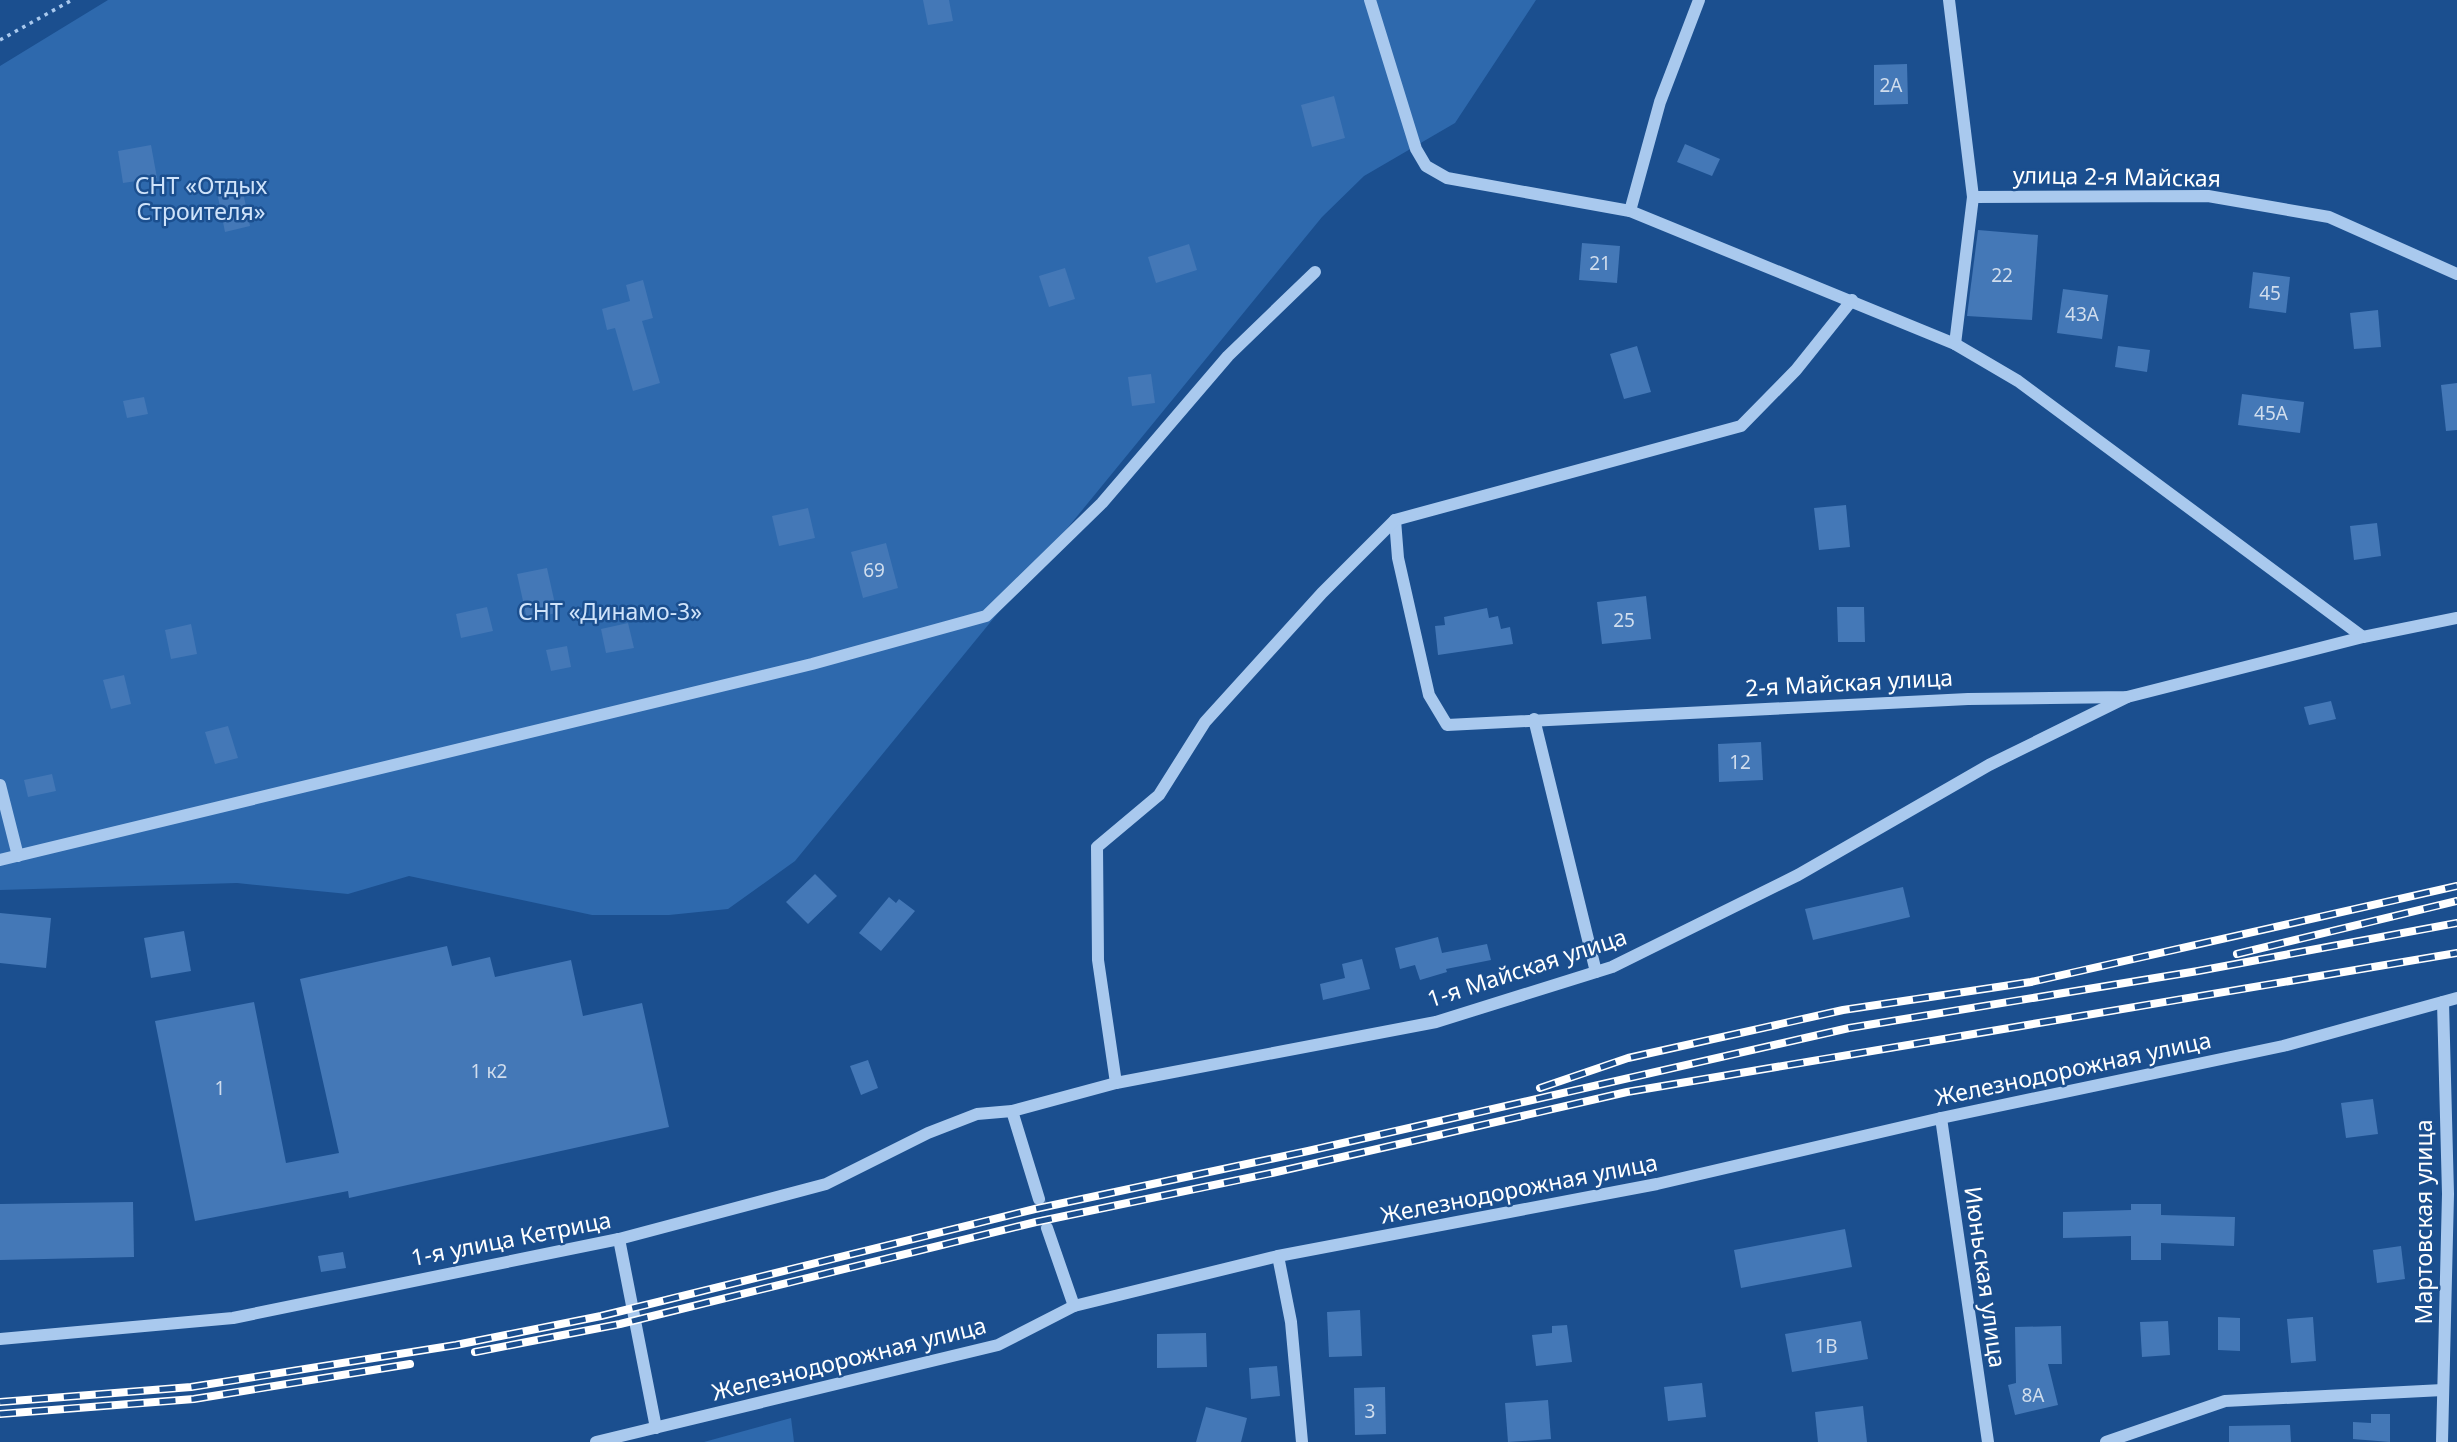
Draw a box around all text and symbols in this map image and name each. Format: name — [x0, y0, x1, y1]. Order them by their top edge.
house number: 2А — [1880, 72, 1903, 98]
street label: улица 2-я Майская — [2013, 158, 2221, 194]
park label: СНТ «Отдых Строителя» — [135, 169, 268, 227]
house number: 21 — [1589, 250, 1611, 276]
house number: 22 — [1991, 262, 2013, 288]
house number: 45 — [2259, 280, 2281, 306]
house number: 43А — [2065, 301, 2100, 327]
house number: 45А — [2254, 400, 2289, 426]
house number: 69 — [863, 557, 885, 583]
park label: СНТ «Динамо-3» — [518, 595, 702, 627]
house number: 25 — [1613, 607, 1635, 633]
street label: 2-я Майская улица — [1744, 661, 1954, 703]
house number: 12 — [1729, 749, 1751, 775]
street label: 1-я Майская улица — [1423, 920, 1631, 1014]
street label: Железнодорожная улица — [1932, 1023, 2214, 1113]
house number: 1 к2 — [471, 1058, 507, 1084]
house number: 1 — [215, 1075, 225, 1101]
street label: Мартовская улица — [2407, 1120, 2439, 1324]
street label: Железнодорожная улица — [1378, 1145, 1660, 1231]
street label: Июньская улица — [1957, 1184, 2015, 1370]
street label: 1-я улица Кетрица — [408, 1203, 614, 1273]
street label: Железнодорожная улица — [708, 1308, 989, 1408]
house number: 1В — [1814, 1333, 1838, 1359]
house number: 8А — [2022, 1382, 2045, 1408]
house number: 3 — [1365, 1398, 1375, 1424]

